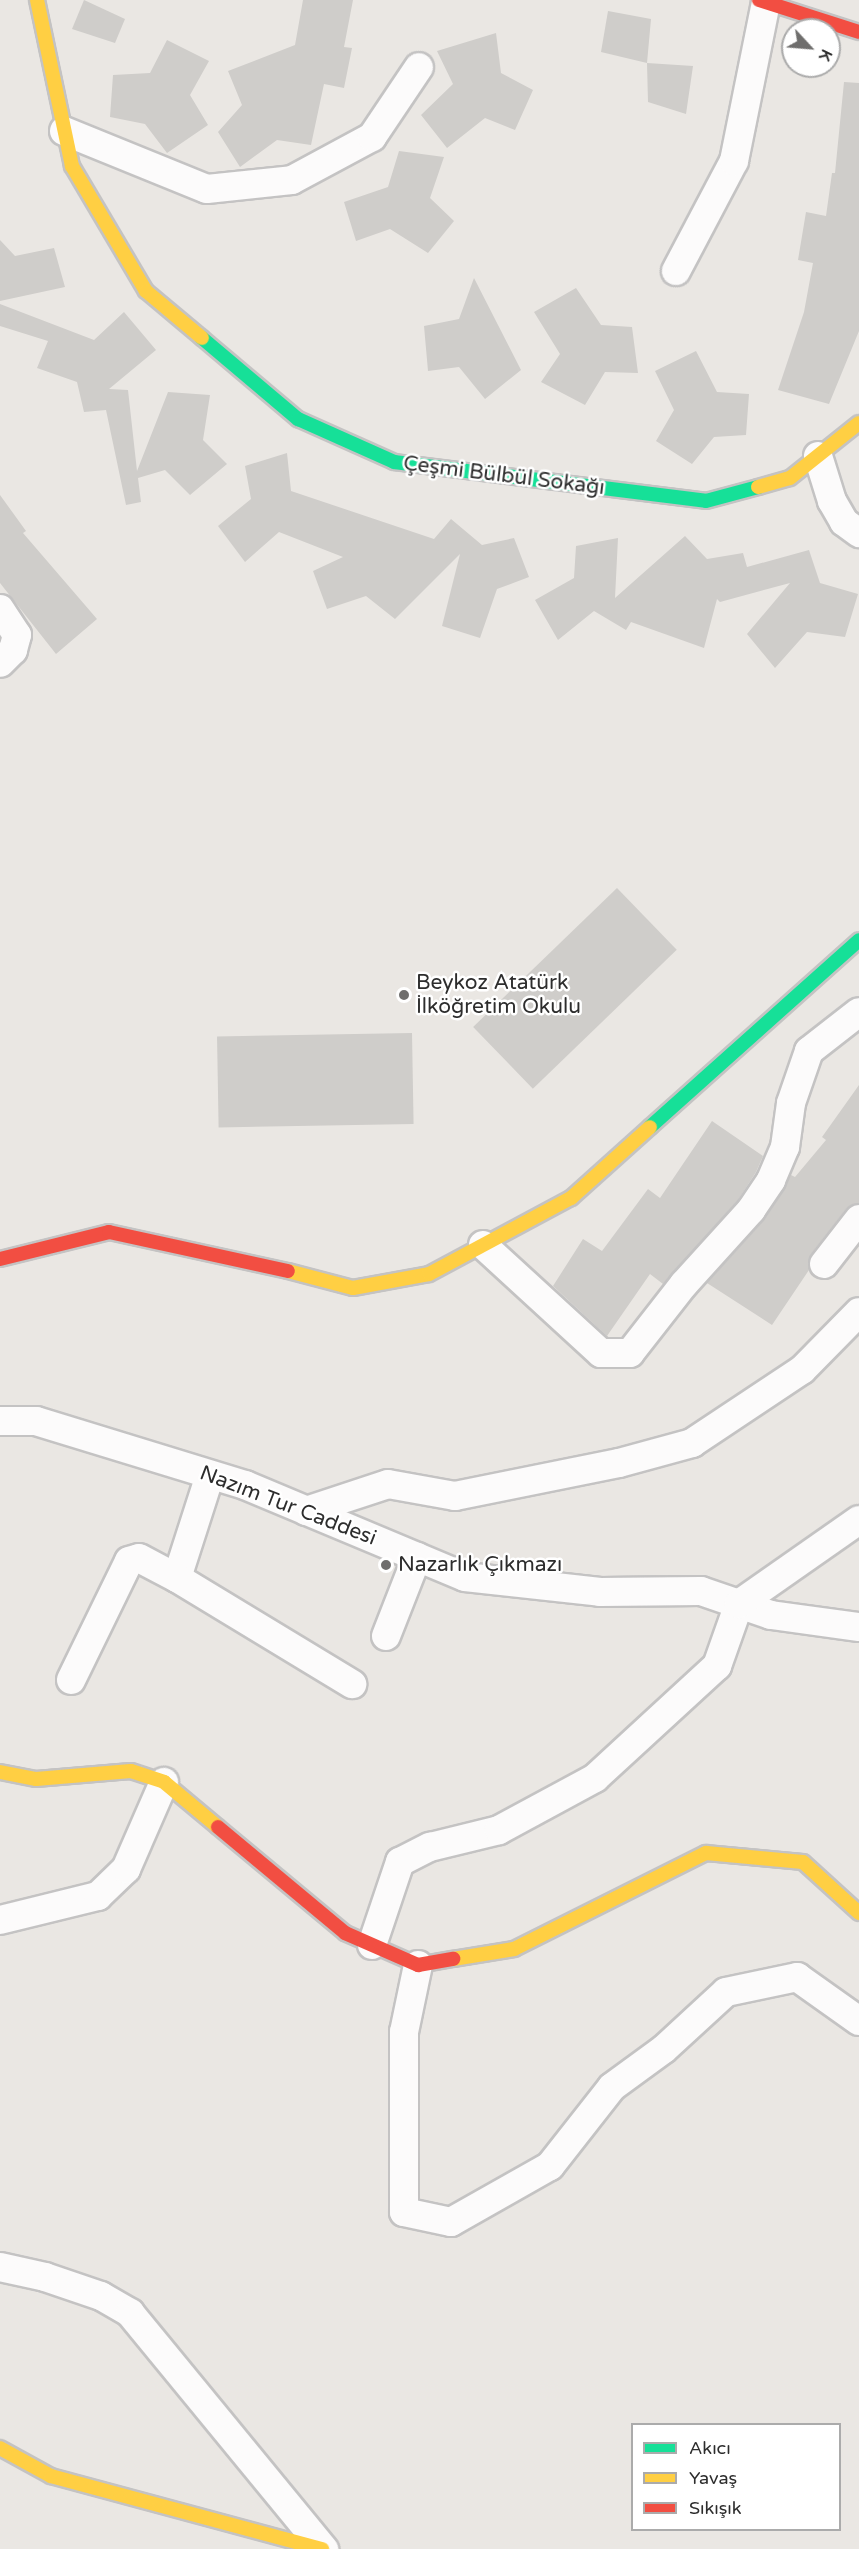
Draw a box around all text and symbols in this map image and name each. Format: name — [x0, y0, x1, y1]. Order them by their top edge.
north arrow — [781, 18, 841, 78]
text: K — [814, 46, 837, 64]
street label: Çeşmi Bülbül Sokağı — [402, 451, 606, 501]
place label: Beykoz Atatürk İlköğretim Okulu — [416, 970, 581, 1020]
marker: Beykoz Atatürk İlköğretim Okulu — [397, 988, 411, 1002]
street label: Nazım Tur Caddesi — [196, 1461, 380, 1551]
place label: Nazarlık Çıkmazı — [398, 1552, 562, 1578]
marker: Nazarlık Çıkmazı — [379, 1558, 393, 1572]
legend — [631, 2423, 841, 2531]
text: Akıcı — [689, 2437, 731, 2459]
text: Yavaş — [689, 2467, 737, 2489]
text: Sıkışık — [689, 2497, 742, 2519]

